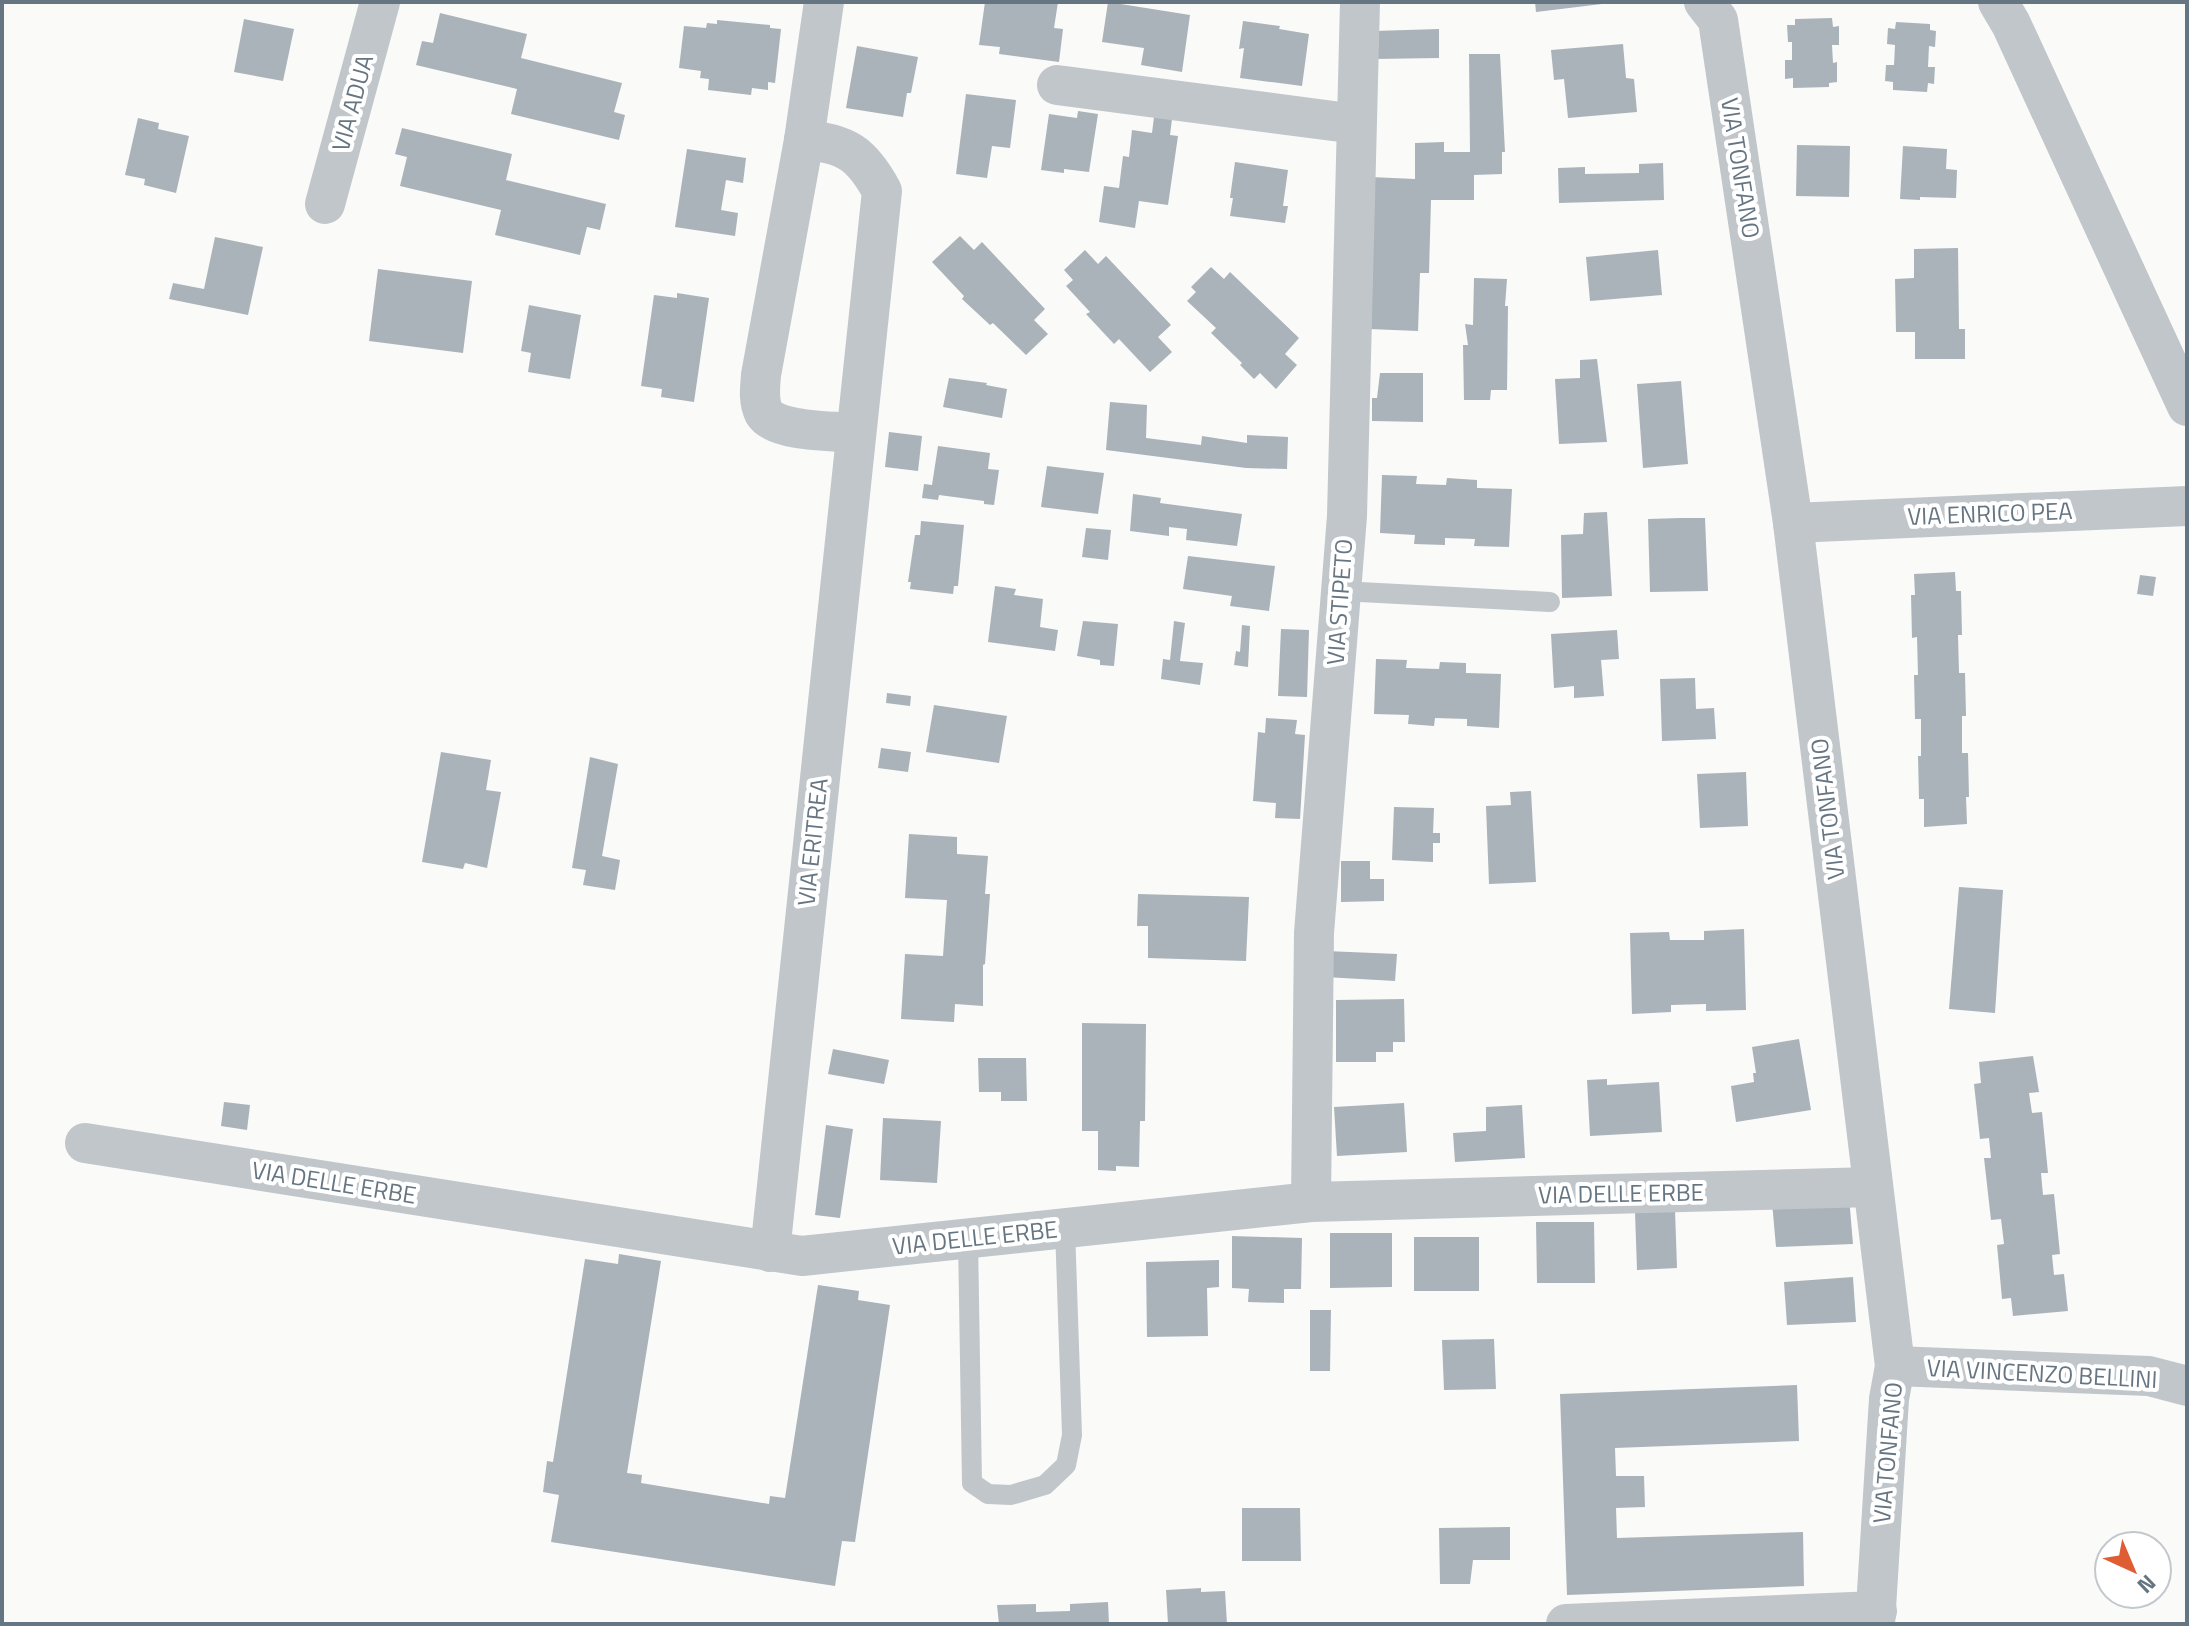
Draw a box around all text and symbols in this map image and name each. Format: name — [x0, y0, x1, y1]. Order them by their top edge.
street label: VIA ADUA — [322, 50, 382, 155]
street label: VIA TONFANO — [1712, 95, 1770, 241]
street label: VIA ENRICO PEA — [1907, 492, 2073, 534]
street label: VIA STIPETO — [1317, 538, 1361, 666]
street label: VIA TONFANO — [1800, 737, 1854, 882]
street label: VIA ERITREA — [787, 776, 837, 908]
street label: VIA DELLE ERBE — [249, 1151, 419, 1213]
street label: VIA DELLE ERBE — [1538, 1174, 1704, 1212]
street label: VIA DELLE ERBE — [891, 1210, 1059, 1264]
street label: VIA VINCENZO BELLINI — [1926, 1349, 2158, 1397]
street label: VIA TONFANO — [1863, 1381, 1911, 1525]
north arrow — [2093, 1530, 2173, 1610]
text: N — [2130, 1567, 2164, 1602]

